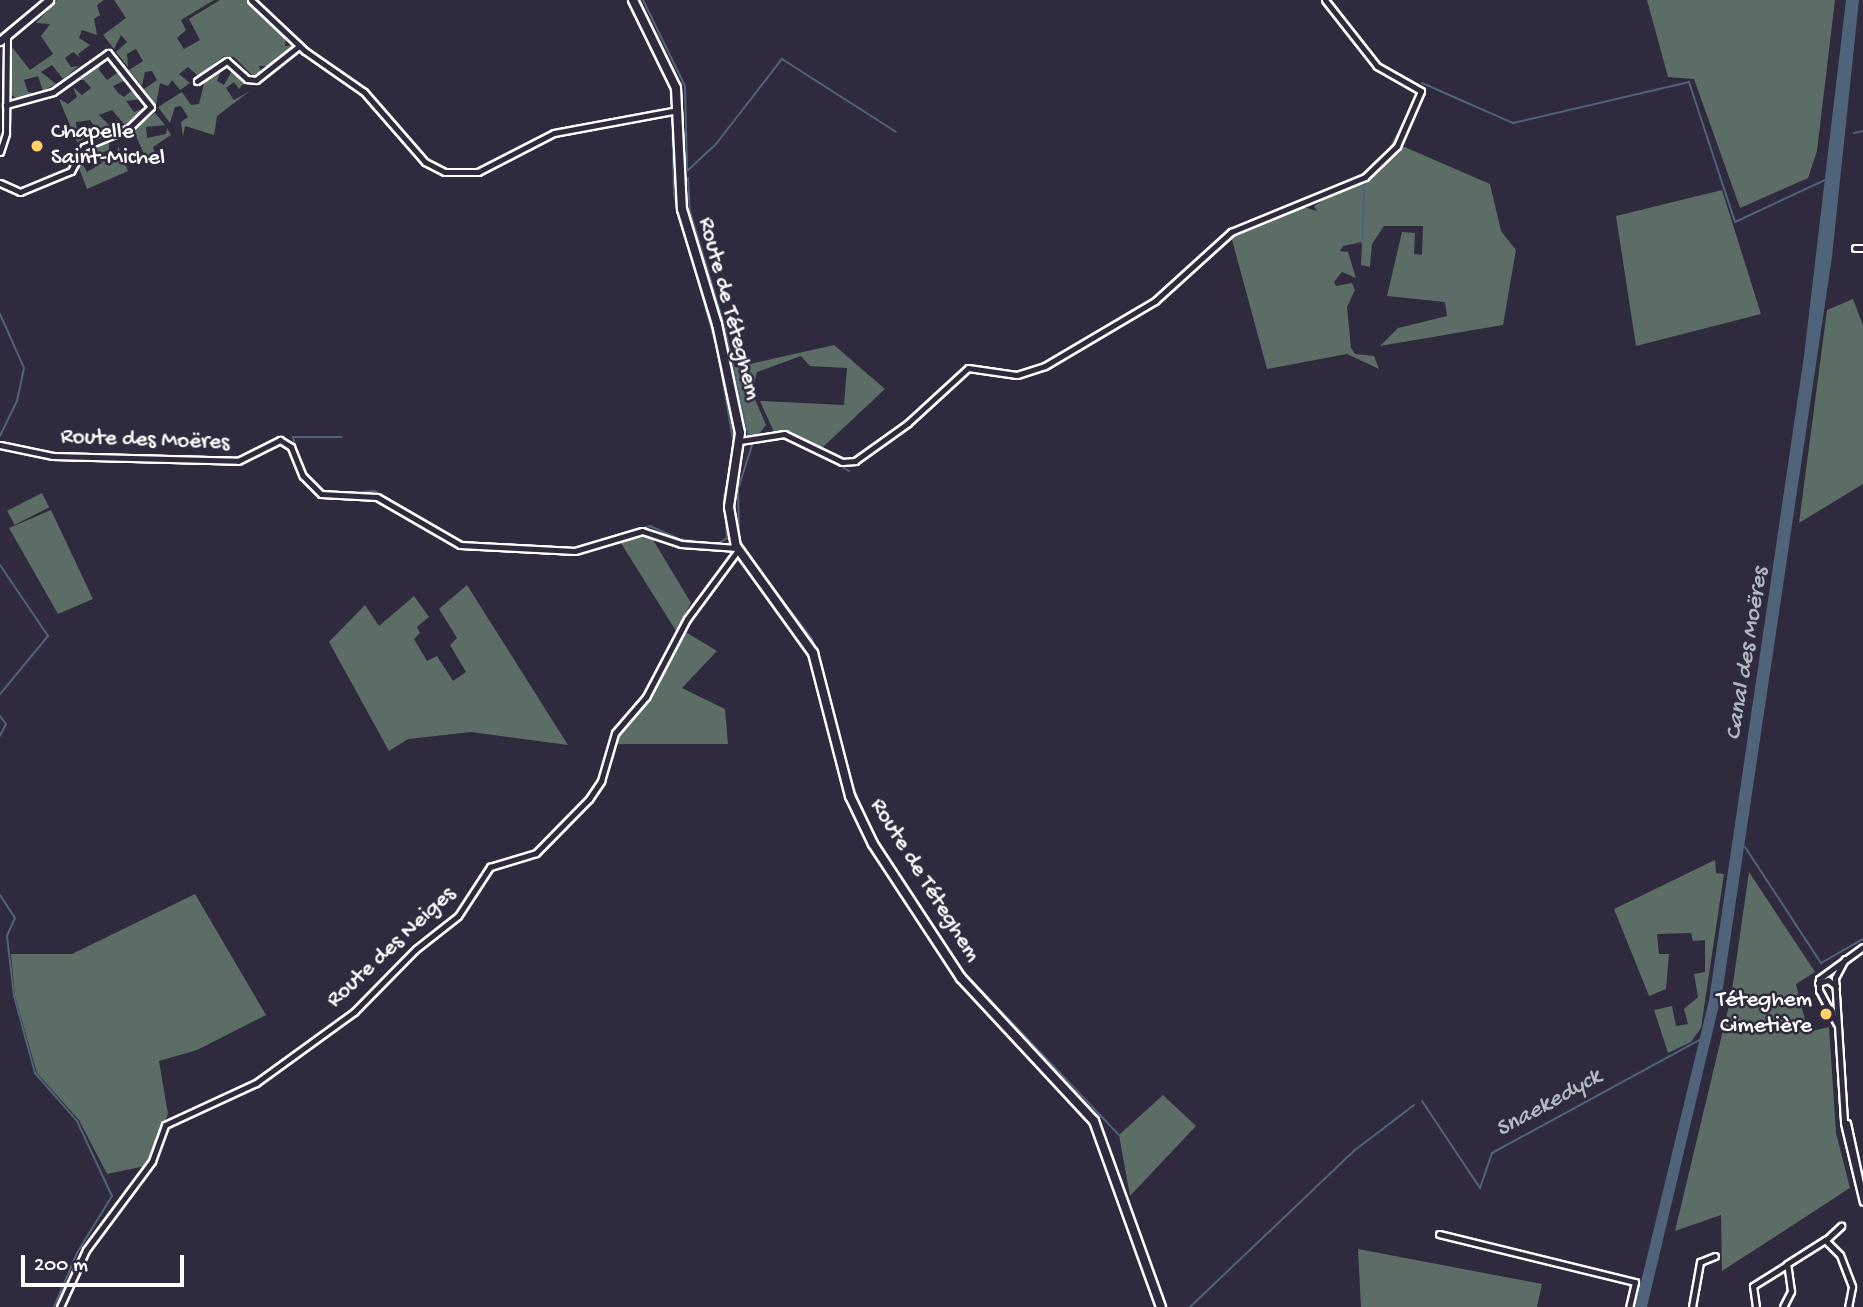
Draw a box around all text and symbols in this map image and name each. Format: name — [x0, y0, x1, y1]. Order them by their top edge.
place label: Chapelle Saint-Michel — [51, 119, 165, 173]
marker: Chapelle Saint-Michel — [29, 138, 45, 154]
street label: Route de Téteghem — [690, 215, 766, 403]
street label: Route des Moëres — [60, 424, 230, 458]
water label: Canal des Moëres — [1720, 566, 1776, 742]
street label: Route de Téteghem — [863, 794, 985, 968]
street label: Route des Neiges — [322, 881, 462, 1015]
place label: Téteghem Cimetière — [1716, 987, 1812, 1041]
marker: Téteghem Cimetière — [1818, 1006, 1834, 1022]
water label: Snaekedyck — [1491, 1063, 1607, 1145]
scale bar — [24, 1240, 187, 1284]
text: 200 m — [34, 1254, 88, 1279]

